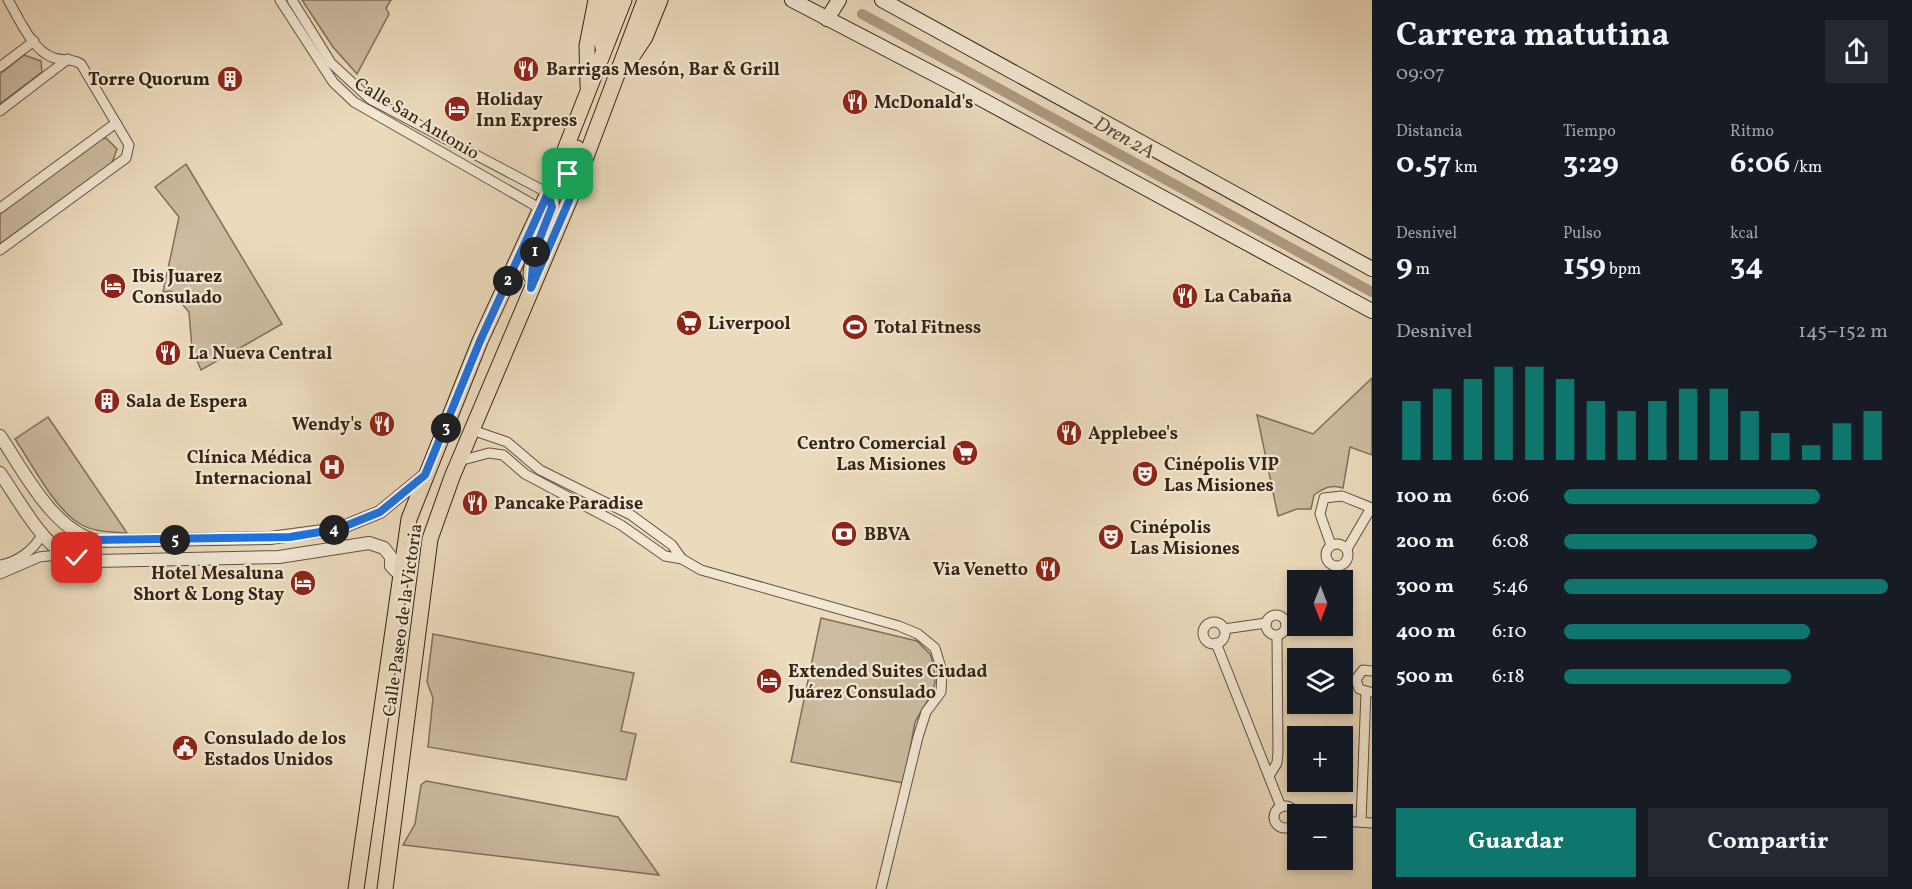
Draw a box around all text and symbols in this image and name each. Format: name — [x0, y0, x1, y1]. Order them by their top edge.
text: Carrera matutina — [1396, 14, 1670, 60]
button: share — [1825, 20, 1888, 83]
restaurant icon: Barrigas Mesón, Bar & Grill — [511, 54, 541, 84]
place label: Barrigas Mesón, Bar & Grill — [546, 58, 780, 83]
text: 09:07 — [1396, 60, 1445, 88]
building icon: Torre Quorum — [215, 64, 245, 94]
place label: Torre Quorum — [88, 68, 210, 93]
street label: Calle San Antonio — [349, 72, 483, 166]
restaurant icon: McDonald's — [840, 87, 870, 117]
place label: Holiday Inn Express — [476, 88, 577, 134]
place label: McDonald's — [874, 91, 973, 116]
hotel icon: Holiday Inn Express — [442, 94, 472, 124]
water label: Dren 2A — [1088, 110, 1160, 167]
text: Distancia — [1396, 121, 1462, 143]
text: Tiempo — [1563, 121, 1616, 143]
text: Ritmo — [1730, 121, 1774, 143]
text: 0.57 — [1396, 143, 1451, 185]
text: 3:29 — [1563, 143, 1619, 185]
text: 6:06 — [1730, 143, 1790, 185]
pin — [542, 148, 593, 199]
icon: arrive — [551, 157, 584, 190]
text: km — [1451, 157, 1478, 179]
text: /km — [1790, 157, 1822, 179]
text: Desnivel — [1396, 223, 1457, 245]
text: Pulso — [1563, 223, 1601, 245]
text: kcal — [1730, 223, 1758, 245]
pin: 1 — [520, 237, 550, 267]
text: 1 — [532, 241, 538, 263]
text: 9 — [1396, 245, 1413, 287]
text: 159 — [1563, 245, 1606, 287]
text: 34 — [1730, 245, 1763, 287]
text: m — [1413, 259, 1430, 281]
text: bpm — [1606, 259, 1641, 281]
place label: Ibis Juarez Consulado — [132, 265, 222, 311]
pin: 2 — [493, 266, 523, 296]
text: 2 — [504, 270, 512, 292]
hotel icon: Ibis Juarez Consulado — [98, 271, 128, 301]
restaurant icon: La Cabaña — [1170, 281, 1200, 311]
place label: La Cabaña — [1204, 285, 1292, 310]
supermarket icon: Liverpool — [674, 308, 704, 338]
place label: Liverpool — [708, 312, 791, 337]
sports icon: Total Fitness — [840, 312, 870, 342]
place label: Total Fitness — [874, 316, 981, 341]
text: Desnivel — [1396, 318, 1472, 346]
text: 145–152 m — [1798, 318, 1888, 346]
restaurant icon: La Nueva Central — [153, 338, 183, 368]
place label: La Nueva Central — [188, 342, 332, 367]
building icon: Sala de Espera — [92, 386, 122, 416]
place label: Sala de Espera — [126, 390, 248, 415]
restaurant icon: Wendy's — [367, 409, 397, 439]
place label: Wendy's — [292, 413, 362, 438]
pin: 3 — [431, 413, 461, 443]
text: 3 — [442, 417, 450, 439]
restaurant icon: Applebee's — [1054, 418, 1084, 448]
place label: Applebee's — [1088, 422, 1178, 447]
place label: Centro Comercial Las Misiones — [797, 432, 946, 478]
supermarket icon: Centro Comercial Las Misiones — [950, 438, 980, 468]
place label: Clínica Médica Internacional — [187, 446, 312, 492]
hospital icon: Clínica Médica Internacional — [317, 452, 347, 482]
place label: Cinépolis VIP Las Misiones — [1164, 453, 1279, 499]
theatre icon: Cinépolis VIP Las Misiones — [1130, 459, 1160, 489]
text: 100 m — [1396, 483, 1452, 511]
text: 6:06 — [1492, 483, 1529, 511]
restaurant icon: Pancake Paradise — [460, 488, 490, 518]
place label: Pancake Paradise — [494, 492, 643, 517]
pin: 4 — [319, 515, 349, 545]
place label: Cinépolis Las Misiones — [1130, 516, 1240, 562]
text: 4 — [329, 519, 339, 541]
bank icon: BBVA — [829, 519, 859, 549]
street label: Calle Paseo de la Victoria — [378, 522, 429, 718]
theatre icon: Cinépolis Las Misiones — [1096, 522, 1126, 552]
place label: BBVA — [864, 523, 911, 548]
pin: 5 — [160, 525, 190, 555]
text: 200 m — [1396, 528, 1454, 556]
text: 6:08 — [1492, 528, 1529, 556]
text: 5 — [171, 529, 179, 551]
pin — [51, 532, 102, 583]
icon: check — [60, 541, 93, 574]
restaurant icon: Via Venetto — [1033, 554, 1063, 584]
place label: Via Venetto — [933, 558, 1028, 583]
place label: Hotel Mesaluna Short & Long Stay — [133, 562, 284, 608]
hotel icon: Hotel Mesaluna Short & Long Stay — [288, 568, 318, 598]
north arrow — [1287, 570, 1353, 636]
map controls — [1287, 570, 1353, 870]
text: 300 m — [1396, 573, 1454, 601]
text: 5:46 — [1492, 573, 1528, 601]
text: 400 m — [1396, 618, 1456, 646]
text: 6:10 — [1492, 618, 1527, 646]
button: layers — [1287, 648, 1353, 714]
place label: Extended Suites Ciudad Juárez Consulado — [787, 660, 987, 706]
text: 500 m — [1396, 663, 1454, 691]
text: 6:18 — [1492, 663, 1525, 691]
hotel icon: Extended Suites Ciudad Juárez Consulado — [754, 666, 784, 696]
button: + — [1287, 726, 1353, 792]
place label: Consulado de los Estados Unidos — [204, 727, 346, 773]
public building icon: Consulado de los Estados Unidos — [170, 733, 200, 763]
button: − — [1287, 804, 1353, 870]
button: Guardar — [1396, 808, 1636, 877]
button: Compartir — [1648, 808, 1888, 877]

